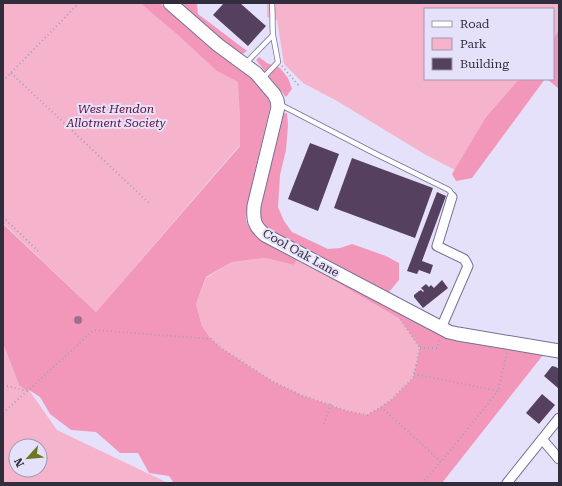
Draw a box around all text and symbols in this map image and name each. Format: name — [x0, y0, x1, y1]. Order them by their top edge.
legend — [424, 8, 554, 80]
text: Road — [460, 17, 490, 31]
text: Park — [460, 37, 487, 51]
text: Building — [460, 57, 509, 71]
park label: West Hendon Allotment Society — [65, 102, 166, 130]
street label: Cool Oak Lane — [260, 226, 342, 280]
north arrow — [8, 438, 48, 478]
text: N — [12, 455, 27, 469]

